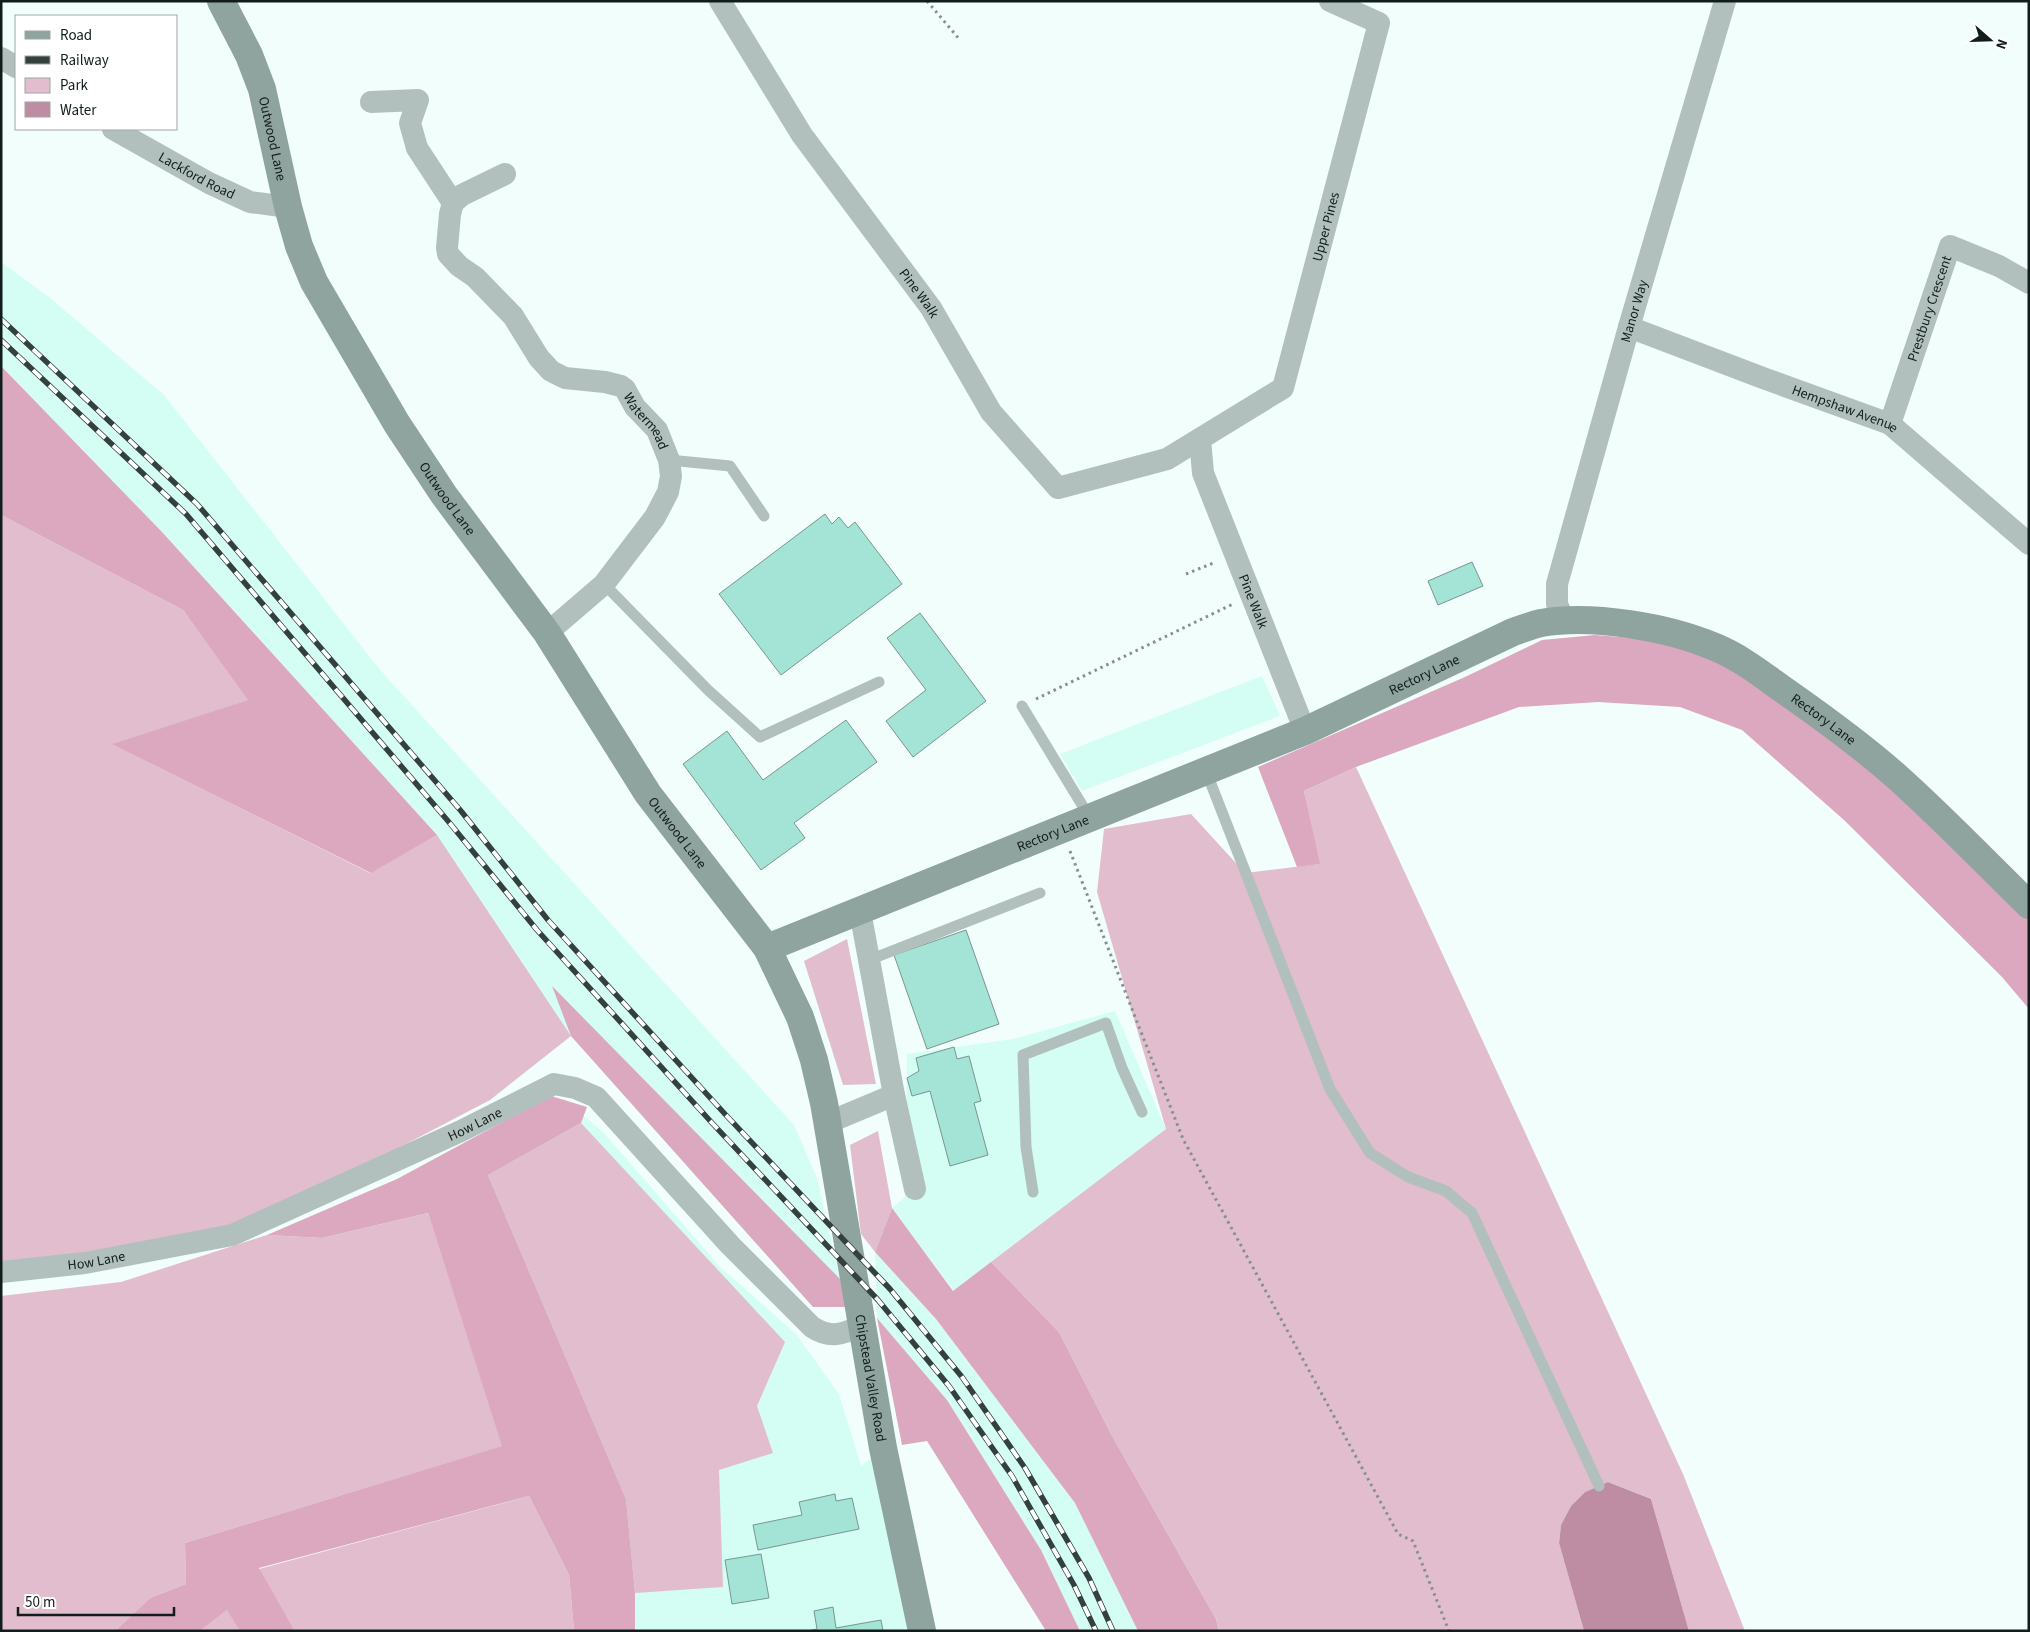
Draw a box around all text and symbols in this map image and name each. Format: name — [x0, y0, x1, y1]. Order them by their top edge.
legend — [15, 15, 178, 130]
north arrow — [1965, 15, 2015, 65]
text: Road — [60, 25, 92, 46]
text: N — [1990, 36, 2012, 52]
text: Railway — [60, 50, 109, 71]
text: Park — [60, 75, 89, 96]
street label: Outwood Lane — [253, 95, 291, 183]
text: Water — [60, 100, 97, 121]
street label: Lackford Road — [155, 148, 238, 205]
street label: Upper Pines — [1308, 190, 1345, 264]
street label: Prestbury Crescent — [1903, 253, 1957, 364]
street label: Pine Walk — [894, 265, 944, 322]
street label: Manor Way — [1616, 277, 1654, 345]
street label: Hempshaw Avenue — [1789, 380, 1902, 438]
street label: Watermead — [618, 389, 673, 453]
street label: Outwood Lane — [414, 458, 480, 540]
street label: Pine Walk — [1233, 571, 1273, 632]
street label: Rectory Lane — [1386, 650, 1463, 701]
street label: Rectory Lane — [1786, 689, 1860, 750]
street label: Outwood Lane — [643, 793, 711, 873]
street label: Rectory Lane — [1014, 810, 1092, 857]
street label: How Lane — [445, 1103, 506, 1147]
street label: How Lane — [67, 1247, 127, 1276]
street label: Chipstead Valley Road — [849, 1313, 891, 1443]
scale bar — [18, 1584, 174, 1616]
text: 50 m — [25, 1592, 55, 1613]

